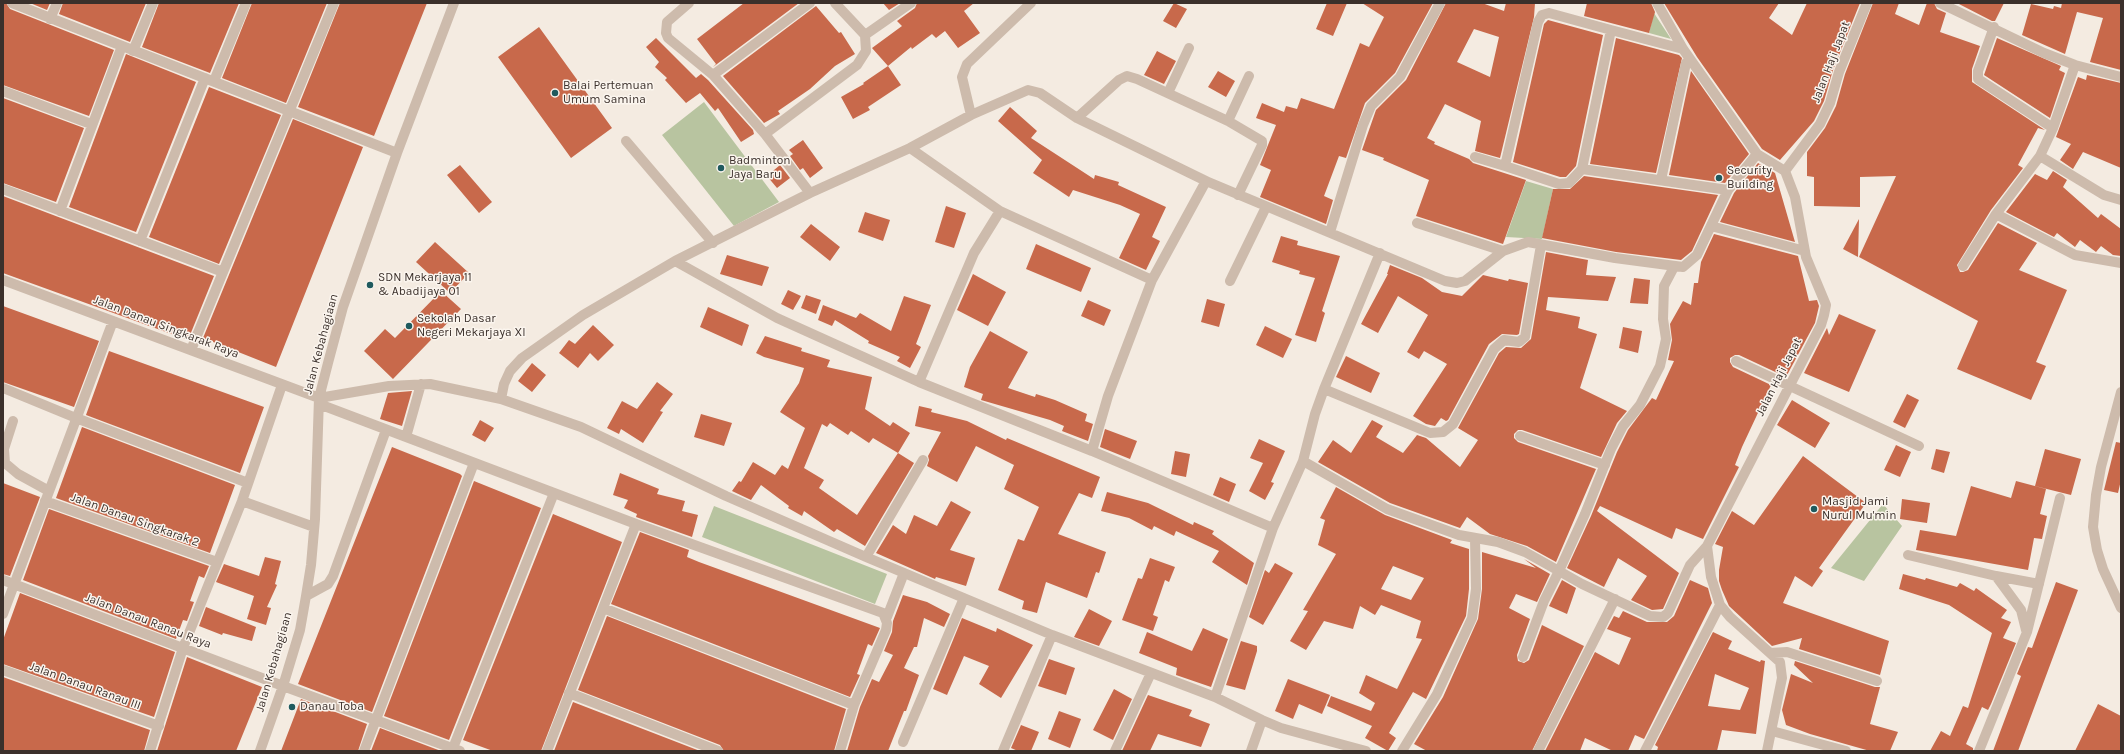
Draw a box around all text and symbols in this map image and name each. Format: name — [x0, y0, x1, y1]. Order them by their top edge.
street label: Jalan Haji Japat — [1809, 19, 1853, 105]
place label: Balai Pertemuan Umum Samina — [563, 79, 654, 107]
marker: Balai Pertemuan Umum Samina — [550, 88, 560, 98]
place label: Badminton Jaya Baru — [729, 154, 791, 182]
marker: Badminton Jaya Baru — [716, 163, 726, 173]
place label: Security Building — [1727, 164, 1773, 192]
marker: Security Building — [1714, 173, 1724, 183]
place label: SDN Mekarjaya 11 & Abadijaya 01 — [378, 271, 472, 299]
marker: SDN Mekarjaya 11 & Abadijaya 01 — [365, 280, 375, 290]
street label: Jalan Kebahagiaan — [301, 292, 341, 396]
street label: Jalan Danau Singkarak Raya — [91, 293, 241, 361]
place label: Sekolah Dasar Negeri Mekarjaya XI — [417, 312, 526, 340]
marker: Sekolah Dasar Negeri Mekarjaya XI — [404, 321, 414, 331]
street label: Jalan Haji Japat — [1753, 335, 1805, 419]
street label: Jalan Danau Singkarak 2 — [69, 490, 201, 550]
place label: Masjid Jami Nurul Mu'min — [1822, 495, 1896, 523]
marker: Masjid Jami Nurul Mu'min — [1809, 504, 1819, 514]
street label: Jalan Danau Ranau Raya — [83, 590, 213, 652]
street label: Jalan Kebahagiaan — [253, 610, 295, 714]
street label: Jalan Danau Ranau III — [27, 659, 143, 713]
place label: Danau Toba — [300, 700, 364, 714]
marker: Danau Toba — [287, 702, 297, 712]

